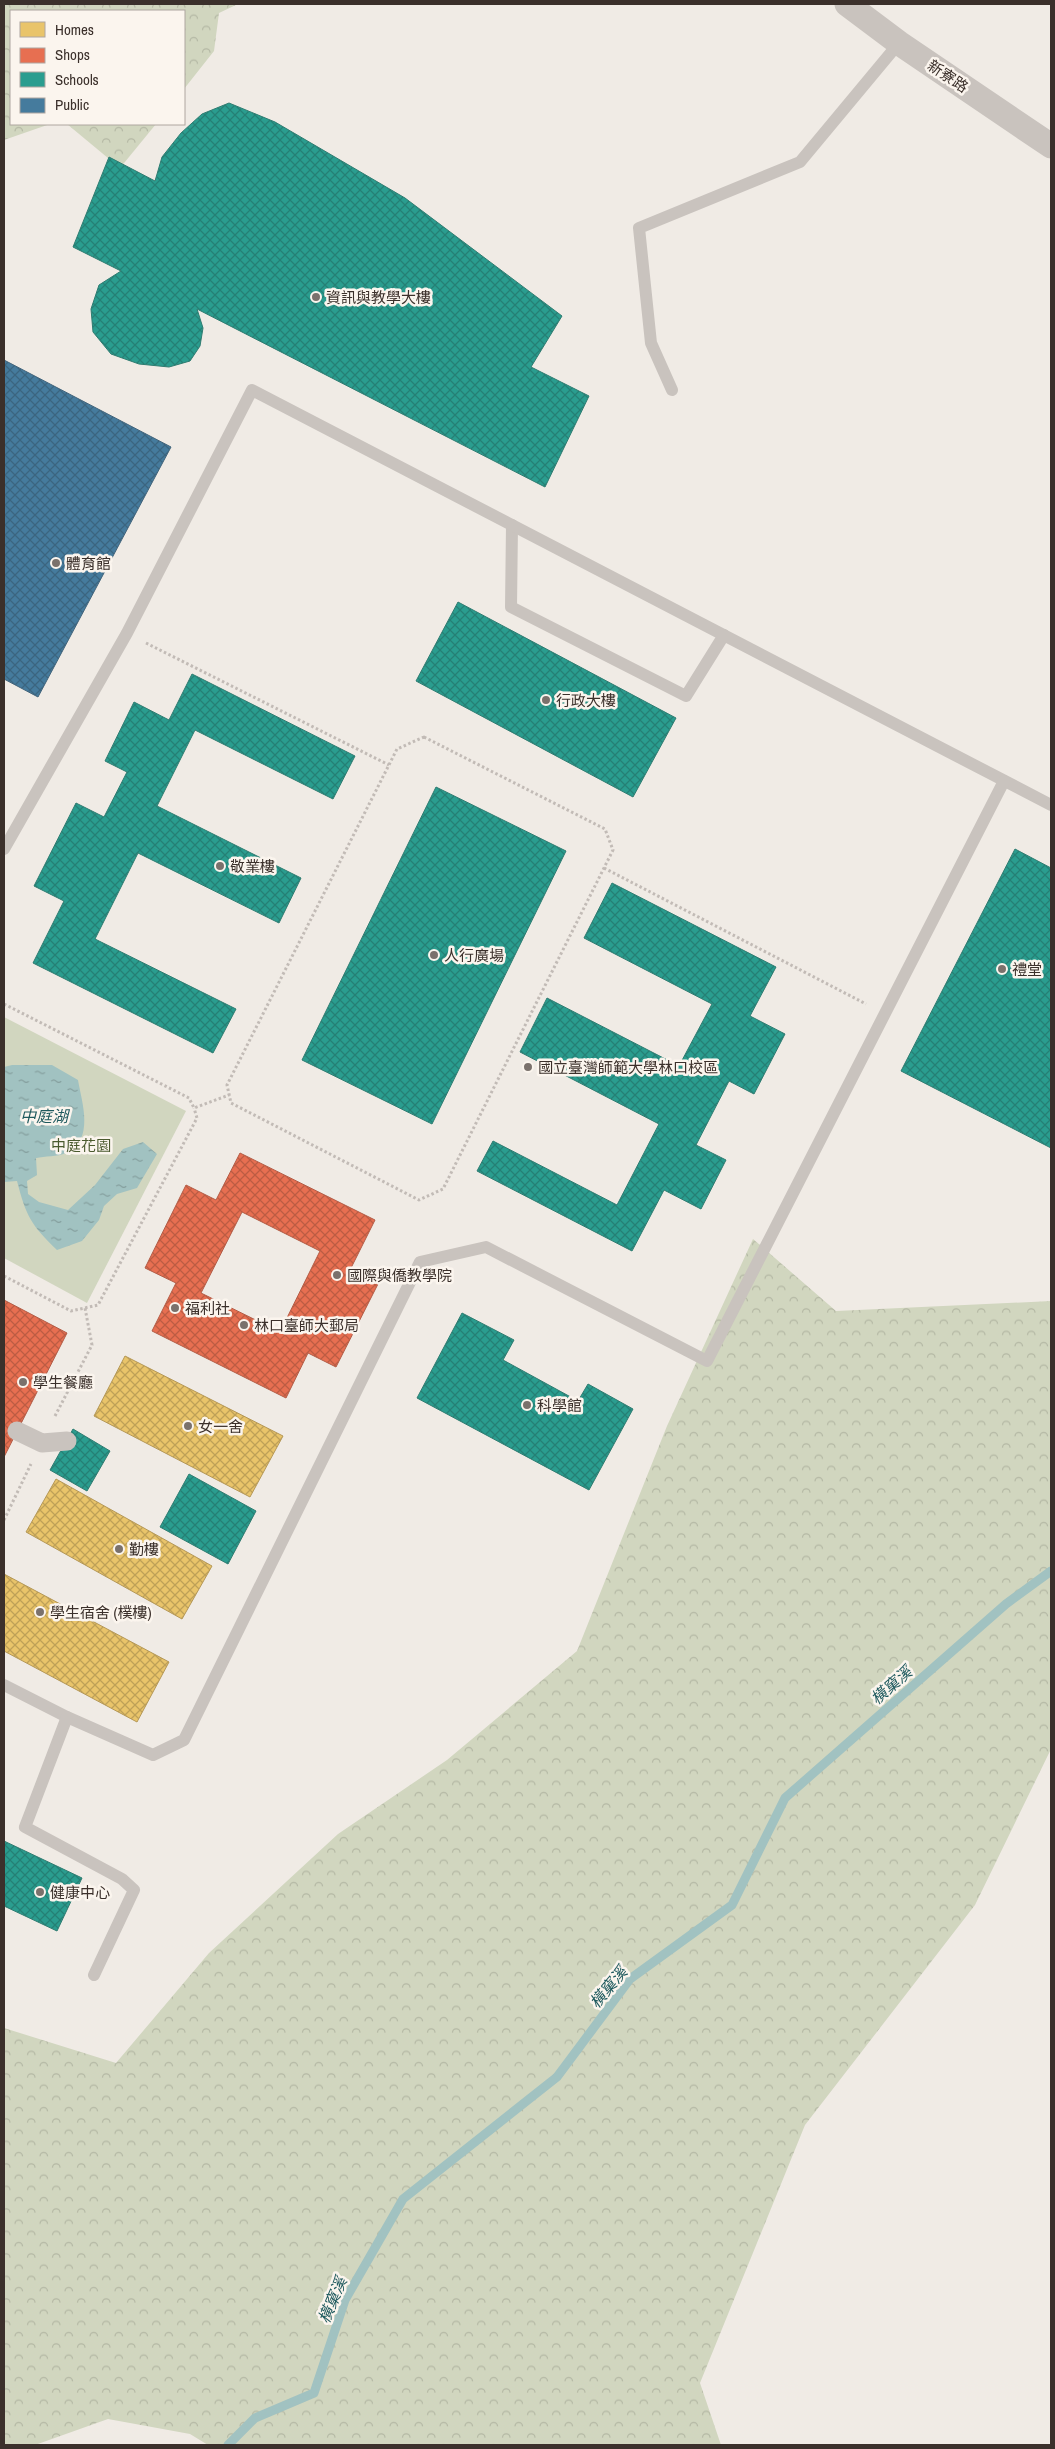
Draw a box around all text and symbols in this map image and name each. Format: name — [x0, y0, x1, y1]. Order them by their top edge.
legend — [10, 10, 185, 125]
text: Homes — [55, 19, 94, 40]
text: Shops — [55, 44, 90, 65]
street label: 新寮路 — [923, 55, 973, 97]
text: Schools — [55, 69, 99, 90]
text: Public — [55, 94, 89, 115]
place label: 資訊與教學大樓 — [326, 287, 431, 308]
marker: 資訊與教學大樓 — [310, 291, 322, 303]
place label: 體育館 — [66, 553, 111, 574]
marker: 體育館 — [50, 557, 62, 569]
place label: 行政大樓 — [556, 690, 616, 711]
marker: 行政大樓 — [540, 694, 552, 706]
place label: 敬業樓 — [230, 856, 275, 877]
marker: 敬業樓 — [214, 860, 226, 872]
place label: 人行廣場 — [444, 945, 504, 966]
marker: 人行廣場 — [428, 949, 440, 961]
place label: 禮堂 — [1012, 959, 1042, 980]
marker: 禮堂 — [996, 963, 1008, 975]
place label: 國立臺灣師範大學林口校區 — [538, 1057, 718, 1078]
marker: 國立臺灣師範大學林口校區 — [522, 1061, 534, 1073]
water label: 中庭湖 — [20, 1105, 71, 1127]
park label: 中庭花園 — [51, 1135, 111, 1156]
place label: 國際與僑教學院 — [347, 1265, 452, 1286]
marker: 國際與僑教學院 — [331, 1269, 343, 1281]
place label: 福利社 — [185, 1298, 230, 1319]
marker: 福利社 — [169, 1302, 181, 1314]
place label: 林口臺師大郵局 — [254, 1315, 359, 1336]
marker: 林口臺師大郵局 — [238, 1319, 250, 1331]
place label: 學生餐廳 — [33, 1372, 93, 1393]
marker: 學生餐廳 — [17, 1376, 29, 1388]
place label: 科學館 — [537, 1395, 582, 1416]
marker: 科學館 — [521, 1399, 533, 1411]
place label: 女一舍 — [198, 1416, 243, 1437]
marker: 女一舍 — [182, 1420, 194, 1432]
place label: 勤樓 — [129, 1539, 159, 1560]
marker: 勤樓 — [113, 1543, 125, 1555]
place label: 學生宿舍 (樸樓) — [50, 1602, 152, 1623]
marker: 學生宿舍 (樸樓) — [34, 1606, 46, 1618]
water label: 橫窠溪 — [866, 1660, 918, 1709]
place label: 健康中心 — [50, 1882, 110, 1903]
marker: 健康中心 — [34, 1886, 46, 1898]
water label: 橫窠溪 — [584, 1960, 633, 2012]
water label: 橫窠溪 — [312, 2272, 352, 2326]

